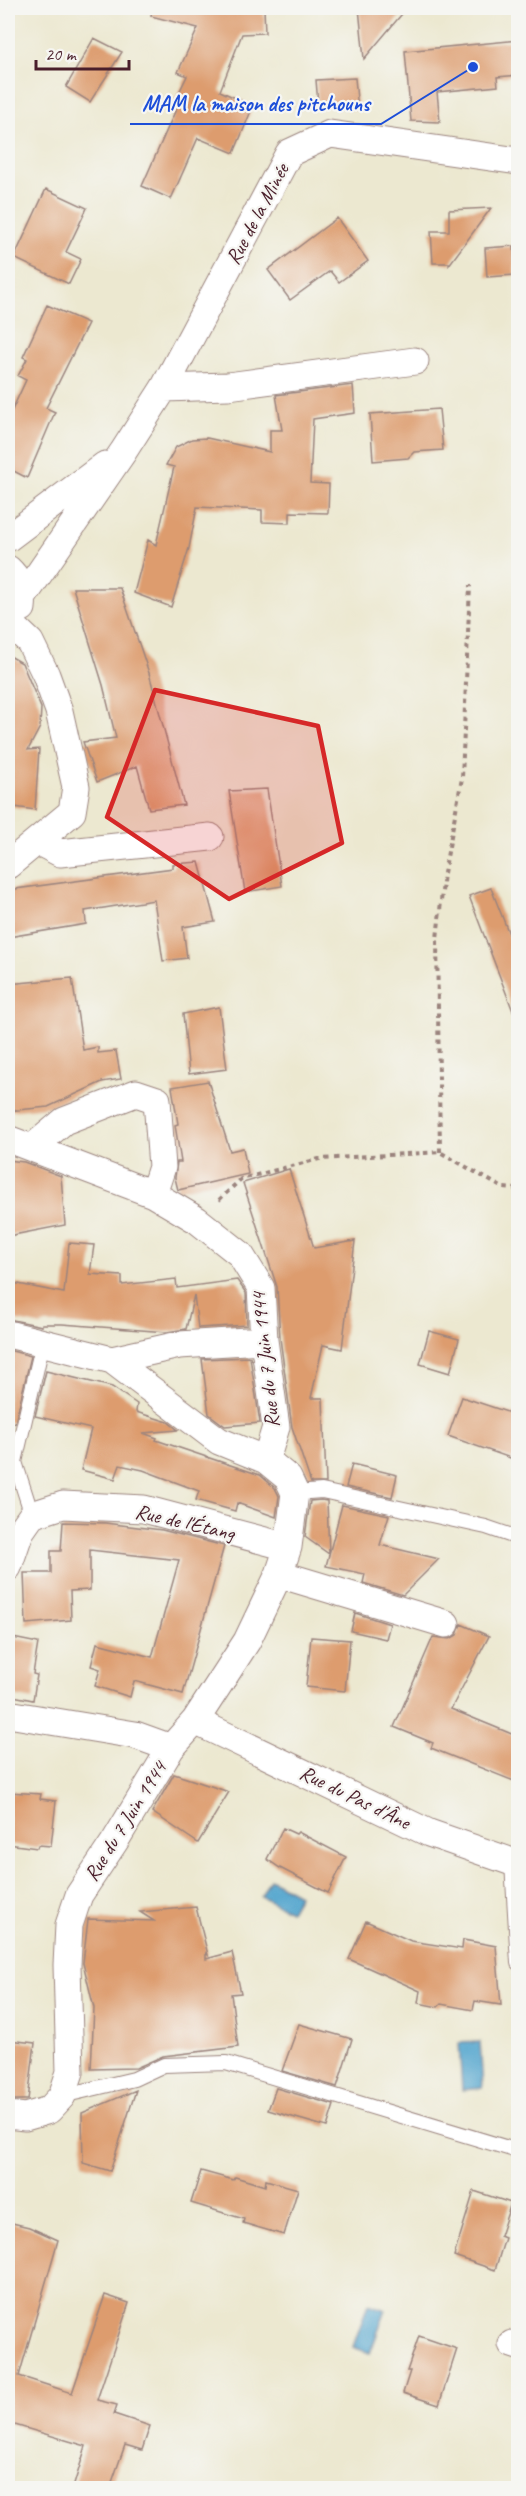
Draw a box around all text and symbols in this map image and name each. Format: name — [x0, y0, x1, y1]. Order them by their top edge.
scale bar — [36, 33, 129, 71]
text: 20 m — [45, 43, 78, 65]
callout: MAM la maison des pitchouns — [130, 84, 381, 124]
text: MAM la maison des pitchouns — [142, 90, 372, 118]
street label: Rue de la Minée — [220, 157, 295, 269]
street label: Rue du 7 Juin 1944 — [245, 1288, 285, 1429]
street label: Rue de l'Étang — [133, 1498, 239, 1546]
street label: Rue du 7 Juin 1944 — [78, 1754, 173, 1886]
street label: Rue du Pas d'Âne — [296, 1759, 416, 1836]

